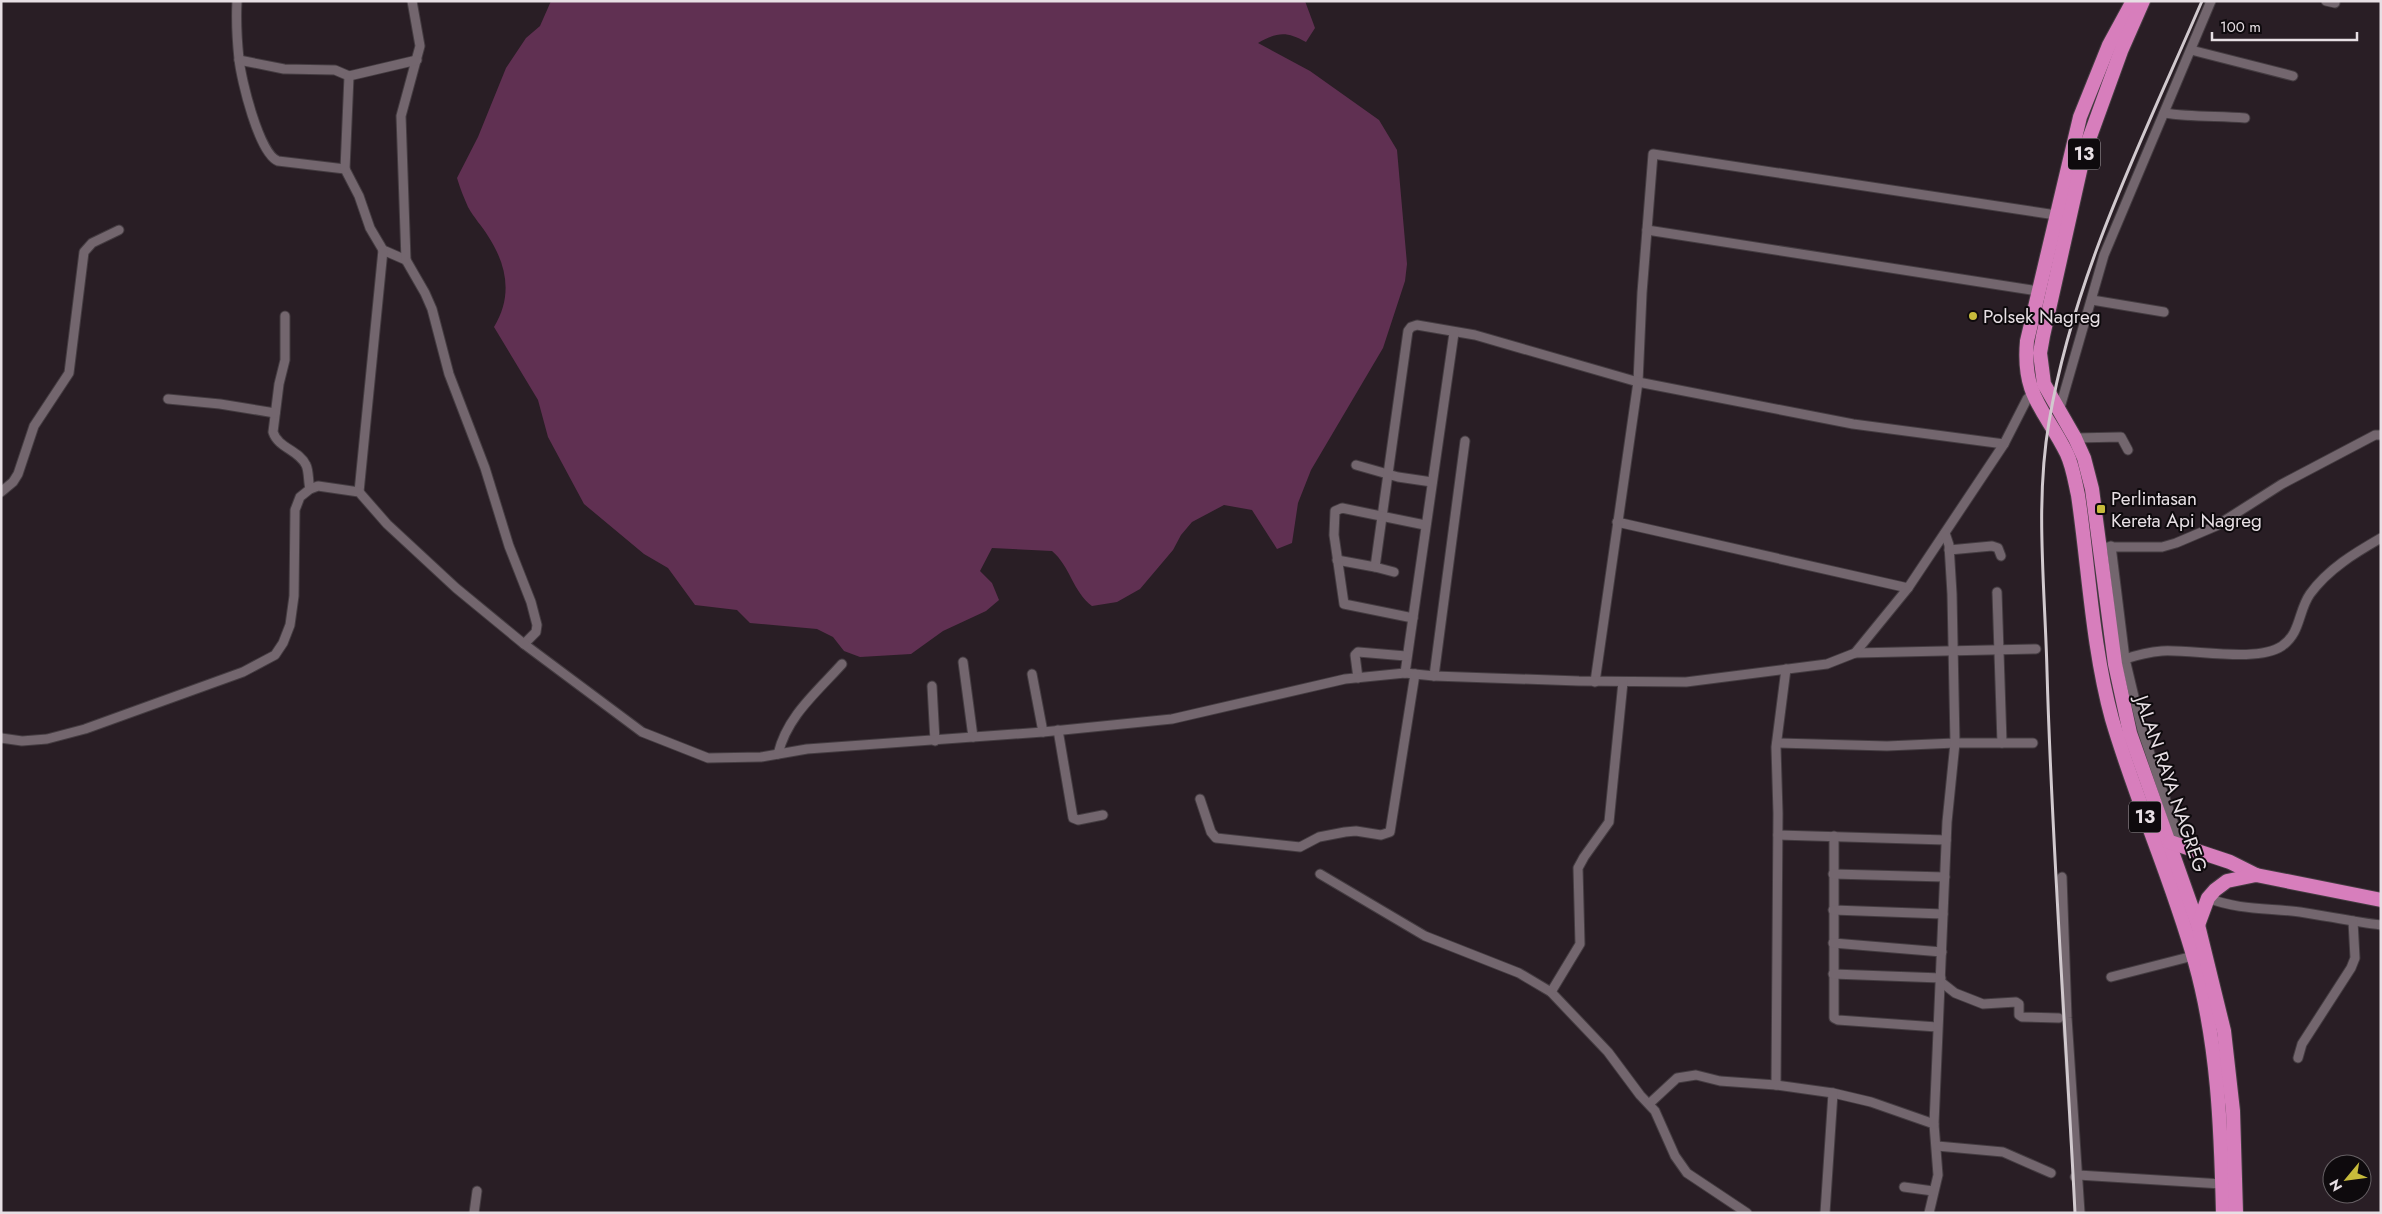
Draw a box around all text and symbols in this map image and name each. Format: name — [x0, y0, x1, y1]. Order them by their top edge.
scale bar — [2212, 10, 2357, 42]
text: 100 m — [2220, 16, 2261, 38]
road number: 13 — [2068, 138, 2100, 170]
place label: Polsek Nagreg — [1983, 303, 2101, 330]
marker: Polsek Nagreg — [1967, 310, 1979, 322]
place label: Perlintasan Kereta Api Nagreg — [2111, 485, 2262, 534]
marker: Perlintasan Kereta Api Nagreg — [2095, 503, 2107, 515]
street label: JALAN RAYA NAGREG — [2127, 689, 2214, 876]
road number: 13 — [2129, 802, 2161, 832]
north arrow — [2322, 1154, 2372, 1204]
text: N — [2324, 1176, 2347, 1195]

